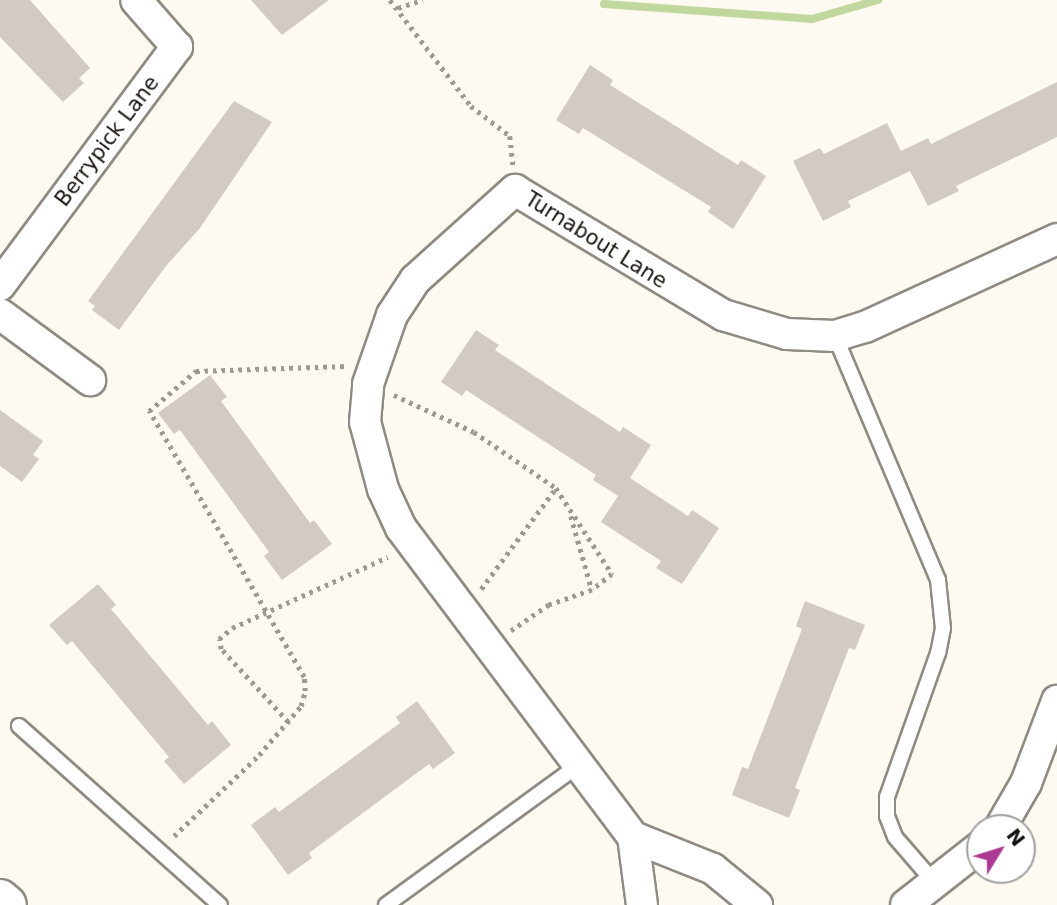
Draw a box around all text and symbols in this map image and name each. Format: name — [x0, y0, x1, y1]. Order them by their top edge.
street label: Berrypick Lane — [50, 71, 164, 211]
street label: Turnabout Lane — [520, 186, 672, 294]
north arrow — [966, 814, 1036, 884]
text: N — [1002, 824, 1030, 850]

